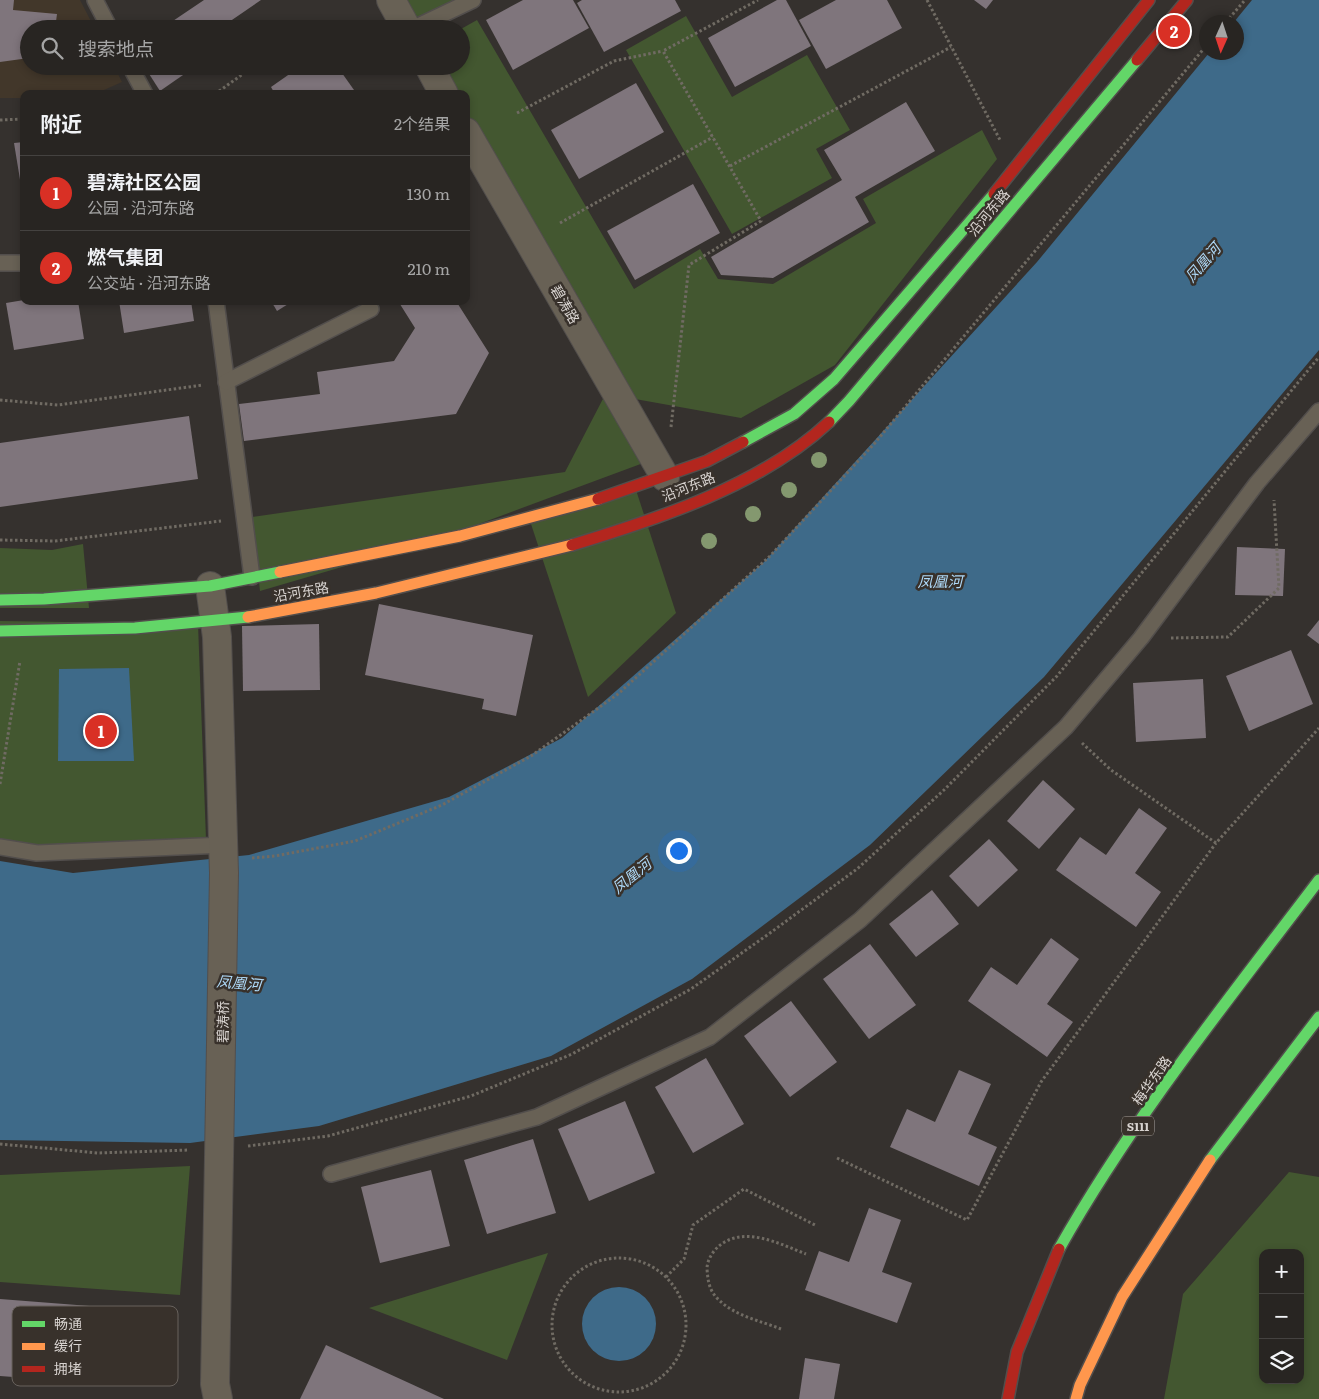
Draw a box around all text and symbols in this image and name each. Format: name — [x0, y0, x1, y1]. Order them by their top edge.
pin: 2 — [1158, 12, 1190, 50]
north arrow — [1199, 15, 1244, 60]
search box — [20, 20, 470, 75]
icon: search — [38, 34, 66, 62]
text: 搜索地点 — [78, 34, 154, 62]
text: 附近 — [40, 107, 82, 138]
text: 2个结果 — [394, 111, 450, 135]
text: 碧涛社区公园 — [87, 167, 201, 195]
text: 1 — [53, 181, 59, 205]
text: 130 m — [407, 181, 450, 205]
street label: 沿河东路 — [962, 184, 1014, 240]
text: 公园 · 沿河东路 — [87, 195, 195, 219]
water label: 凤凰河 — [1179, 235, 1227, 287]
text: 燃气集团 — [87, 242, 163, 270]
text: 2 — [52, 256, 60, 280]
text: 210 m — [407, 256, 450, 280]
text: 公交站 · 沿河东路 — [87, 270, 211, 294]
street label: 碧涛路 — [547, 281, 585, 327]
street label: 沿河东路 — [658, 466, 718, 506]
water label: 凤凰河 — [917, 569, 965, 592]
street label: 沿河东路 — [272, 576, 330, 606]
pin: 1 — [85, 712, 117, 750]
your location — [666, 838, 692, 864]
water label: 凤凰河 — [606, 850, 658, 898]
water label: 凤凰河 — [216, 969, 265, 996]
street label: 碧涛桥 — [212, 1001, 232, 1043]
street label: 梅华东路 — [1127, 1051, 1175, 1109]
road number: S111 — [1122, 1116, 1154, 1136]
map controls — [1259, 1249, 1304, 1384]
button: + — [1259, 1249, 1304, 1294]
button: − — [1259, 1294, 1304, 1339]
legend — [12, 1306, 178, 1386]
text: 畅通 — [54, 1313, 82, 1333]
text: 缓行 — [54, 1335, 82, 1355]
button: layers — [1259, 1339, 1304, 1384]
text: 拥堵 — [54, 1358, 82, 1378]

